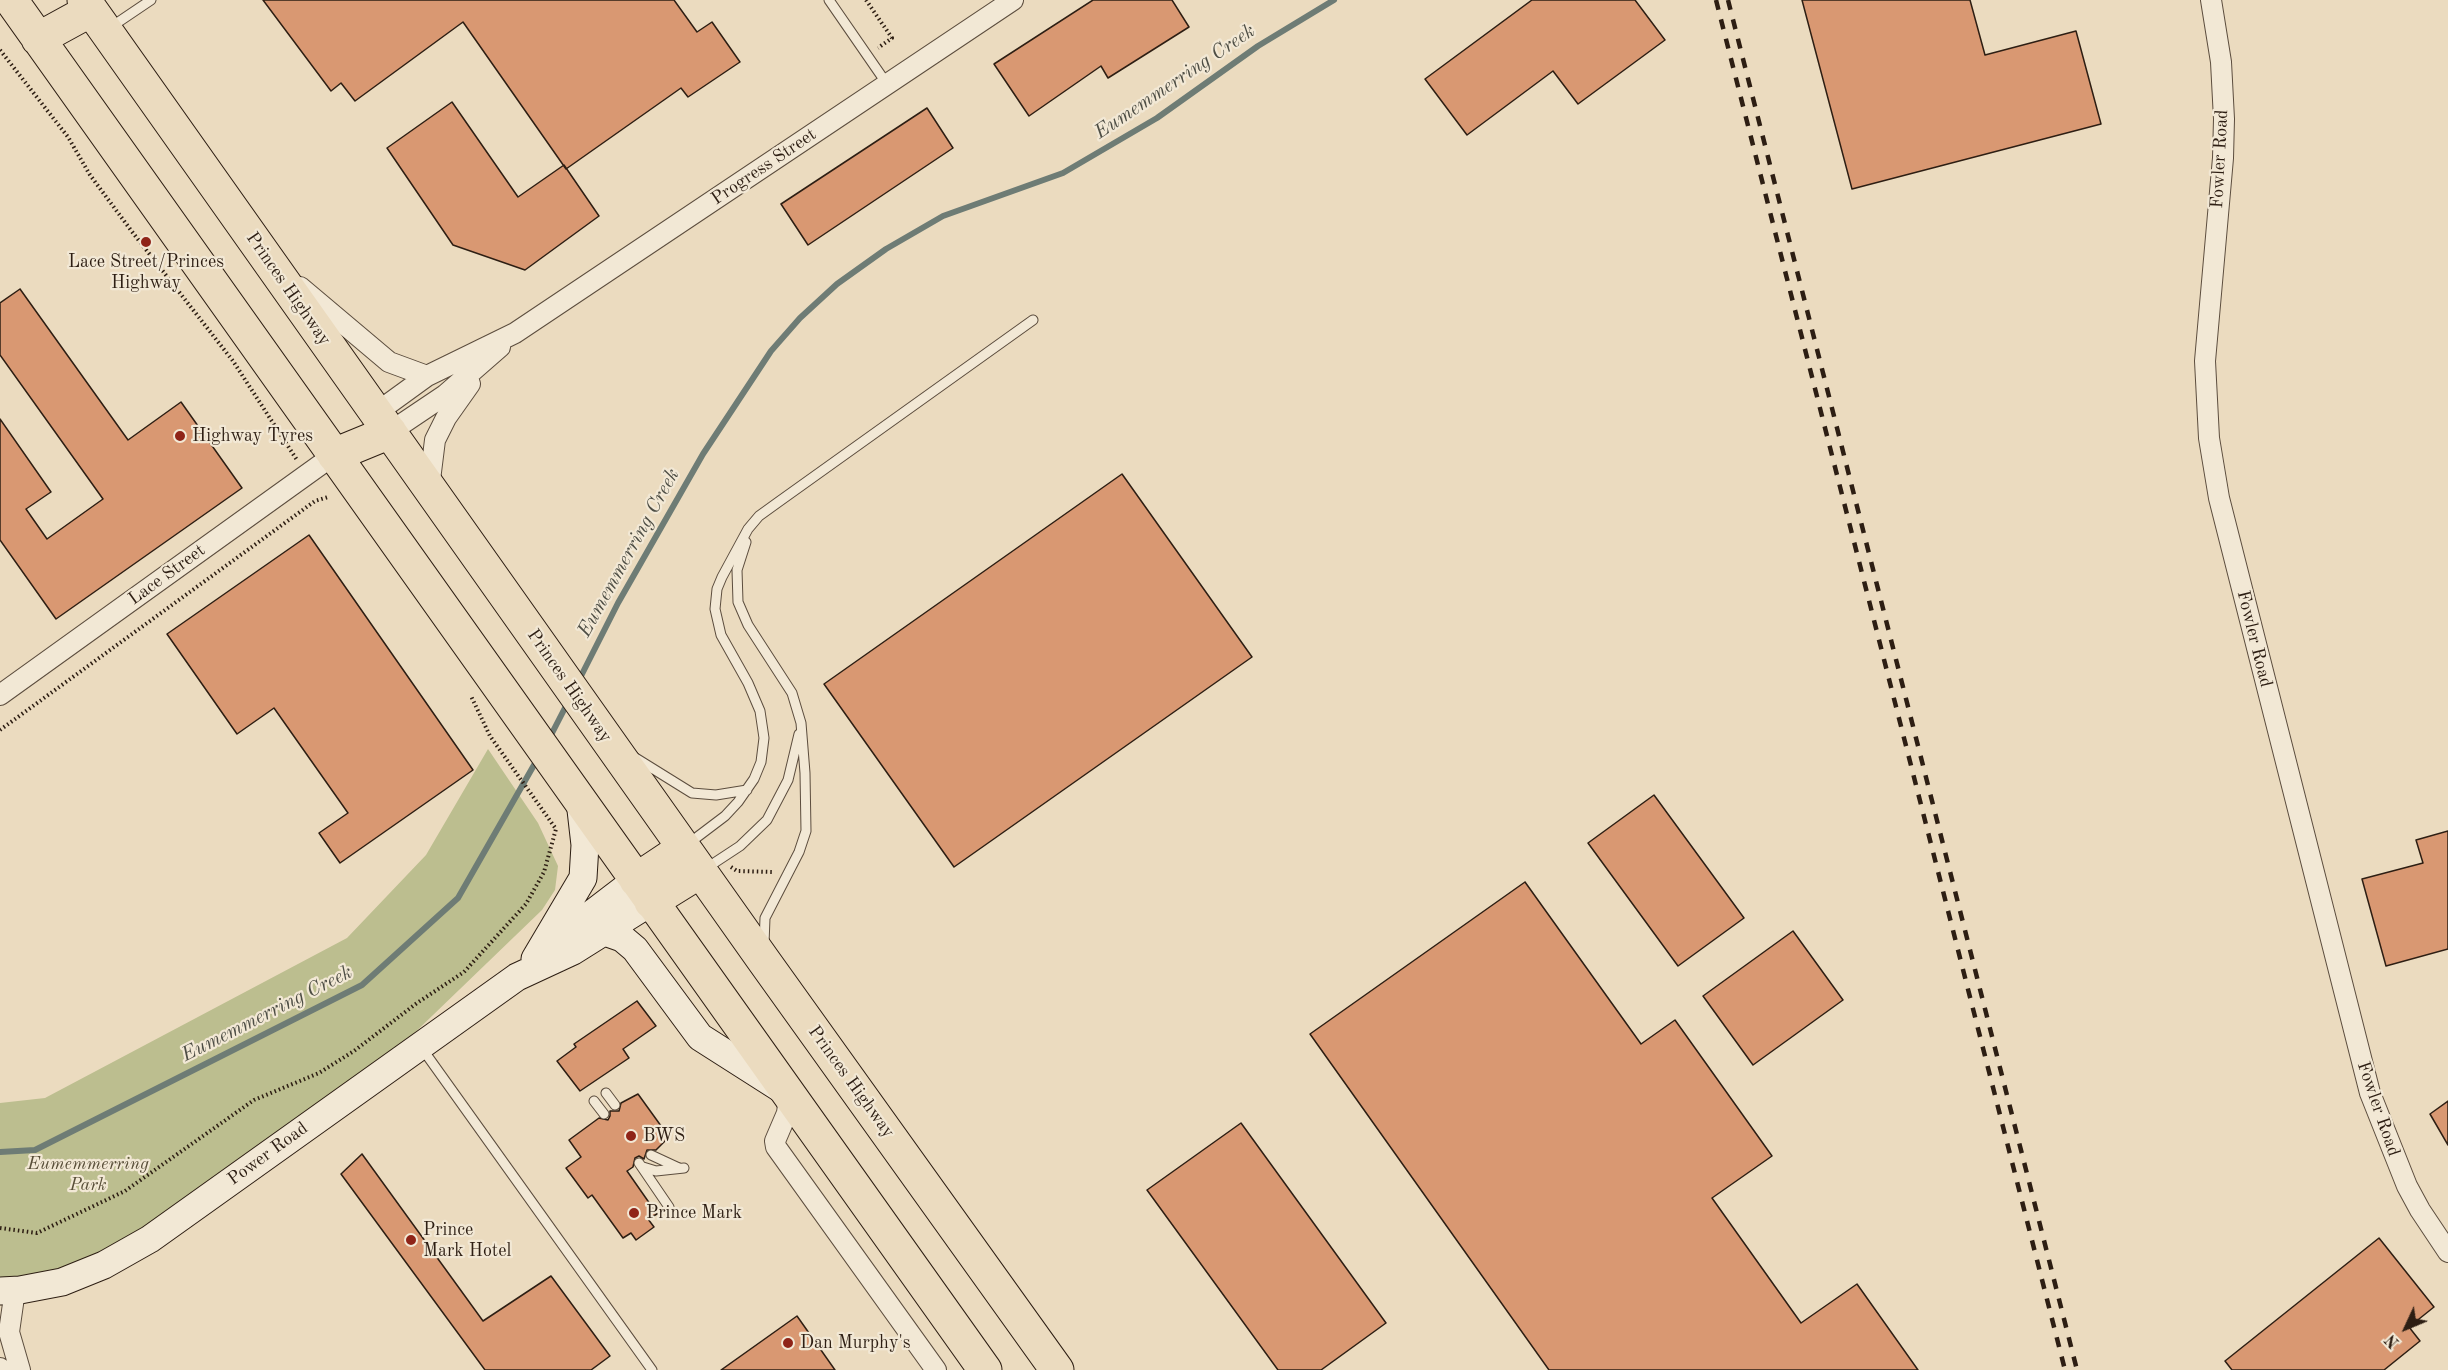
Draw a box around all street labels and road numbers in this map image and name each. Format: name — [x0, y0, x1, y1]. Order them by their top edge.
street label: Fowler Road — [2207, 109, 2233, 209]
street label: Progress Street — [707, 124, 821, 210]
street label: Princes Highway — [241, 228, 335, 350]
street label: Lace Street — [124, 540, 210, 610]
street label: Fowler Road — [2232, 588, 2276, 690]
street label: Princes Highway — [522, 625, 616, 747]
street label: Princes Highway — [803, 1022, 899, 1142]
street label: Fowler Road — [2352, 1059, 2404, 1159]
street label: Power Road — [224, 1118, 312, 1190]

